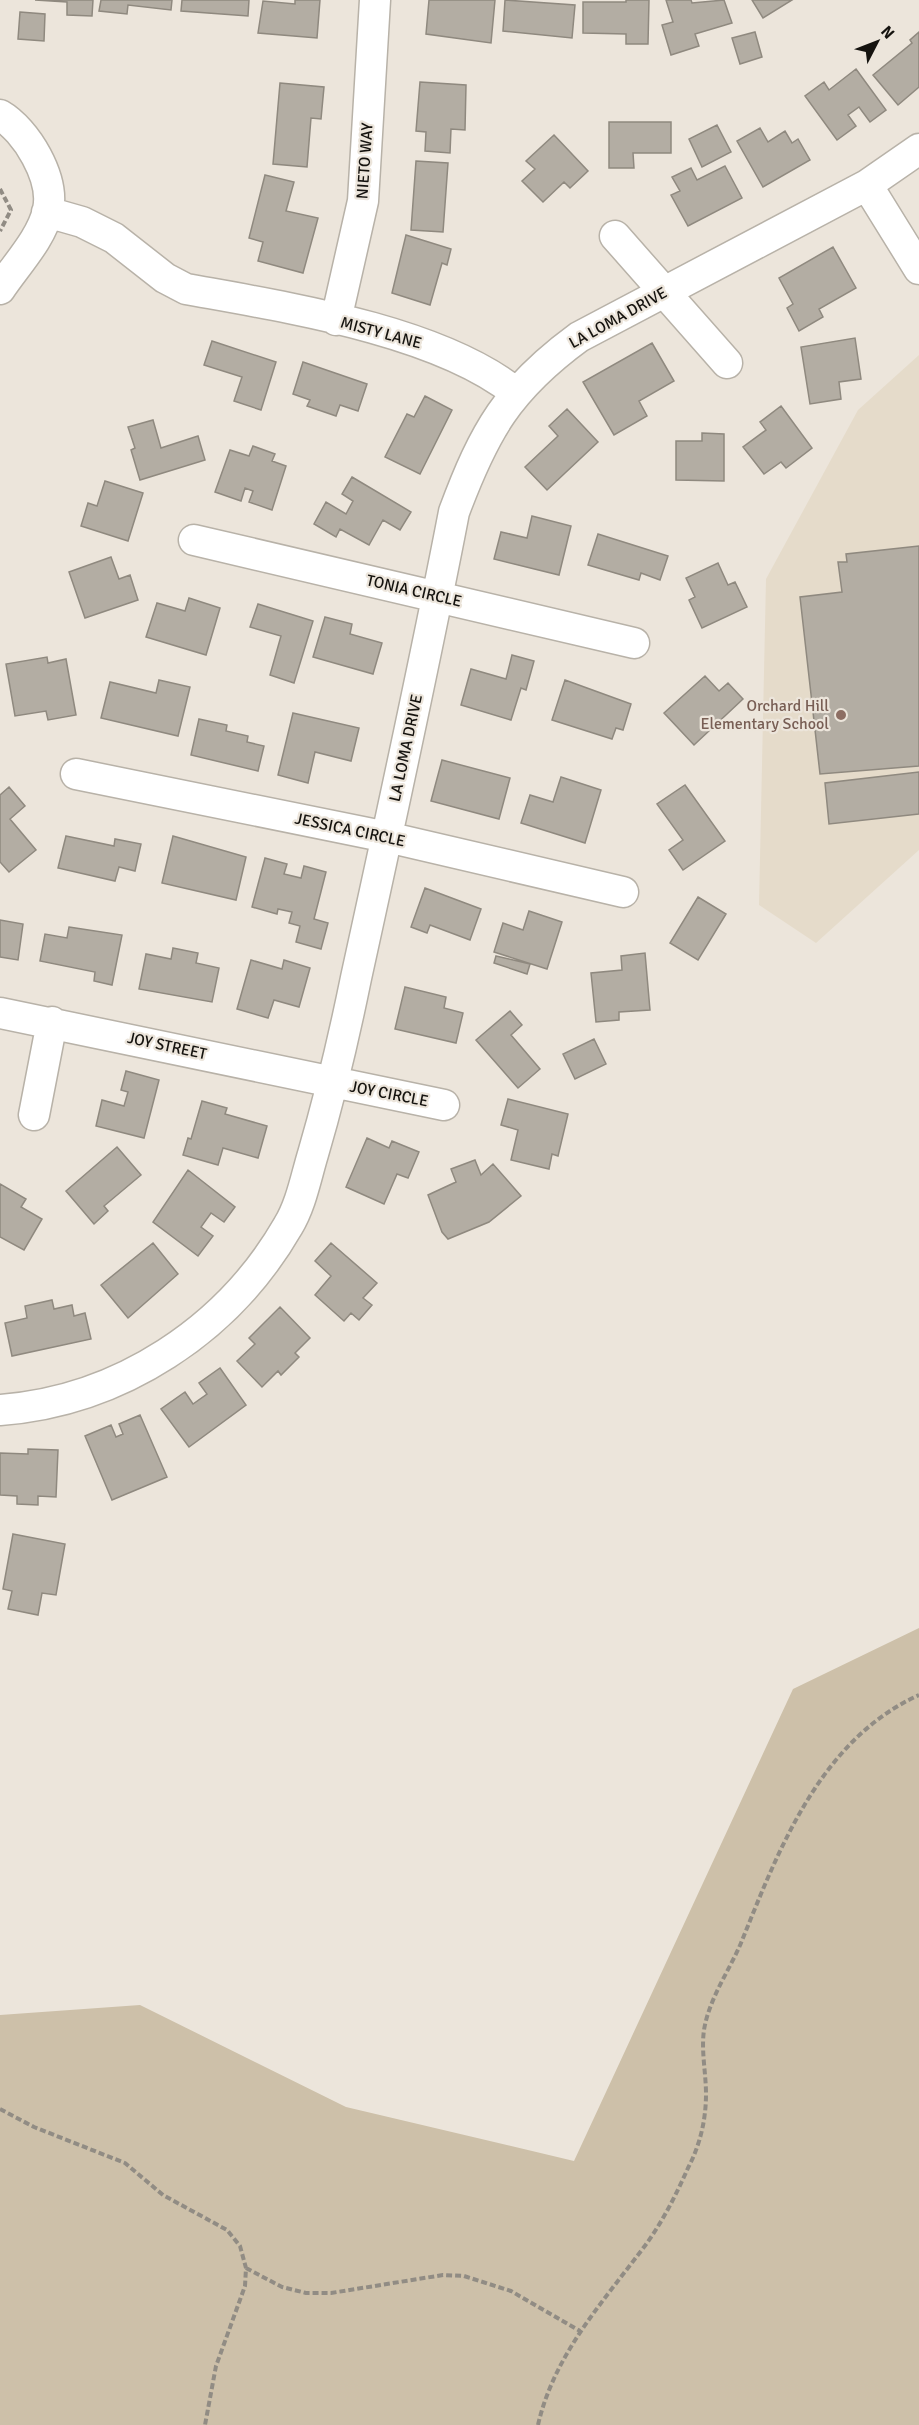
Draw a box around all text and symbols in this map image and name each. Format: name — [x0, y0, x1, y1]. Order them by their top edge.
north arrow — [847, 12, 907, 72]
text: N — [876, 22, 899, 43]
street label: NIETO WAY — [352, 122, 378, 200]
street label: LA LOMA DRIVE — [565, 283, 671, 353]
street label: MISTY LANE — [338, 313, 424, 353]
street label: TONIA CIRCLE — [364, 570, 464, 612]
street label: LA LOMA DRIVE — [385, 693, 427, 803]
place label: Orchard Hill Elementary School — [700, 696, 829, 734]
marker: Orchard Hill Elementary School — [834, 708, 848, 722]
street label: JESSICA CIRCLE — [293, 809, 407, 851]
street label: JOY STREET — [125, 1028, 209, 1064]
street label: JOY CIRCLE — [348, 1077, 430, 1111]

